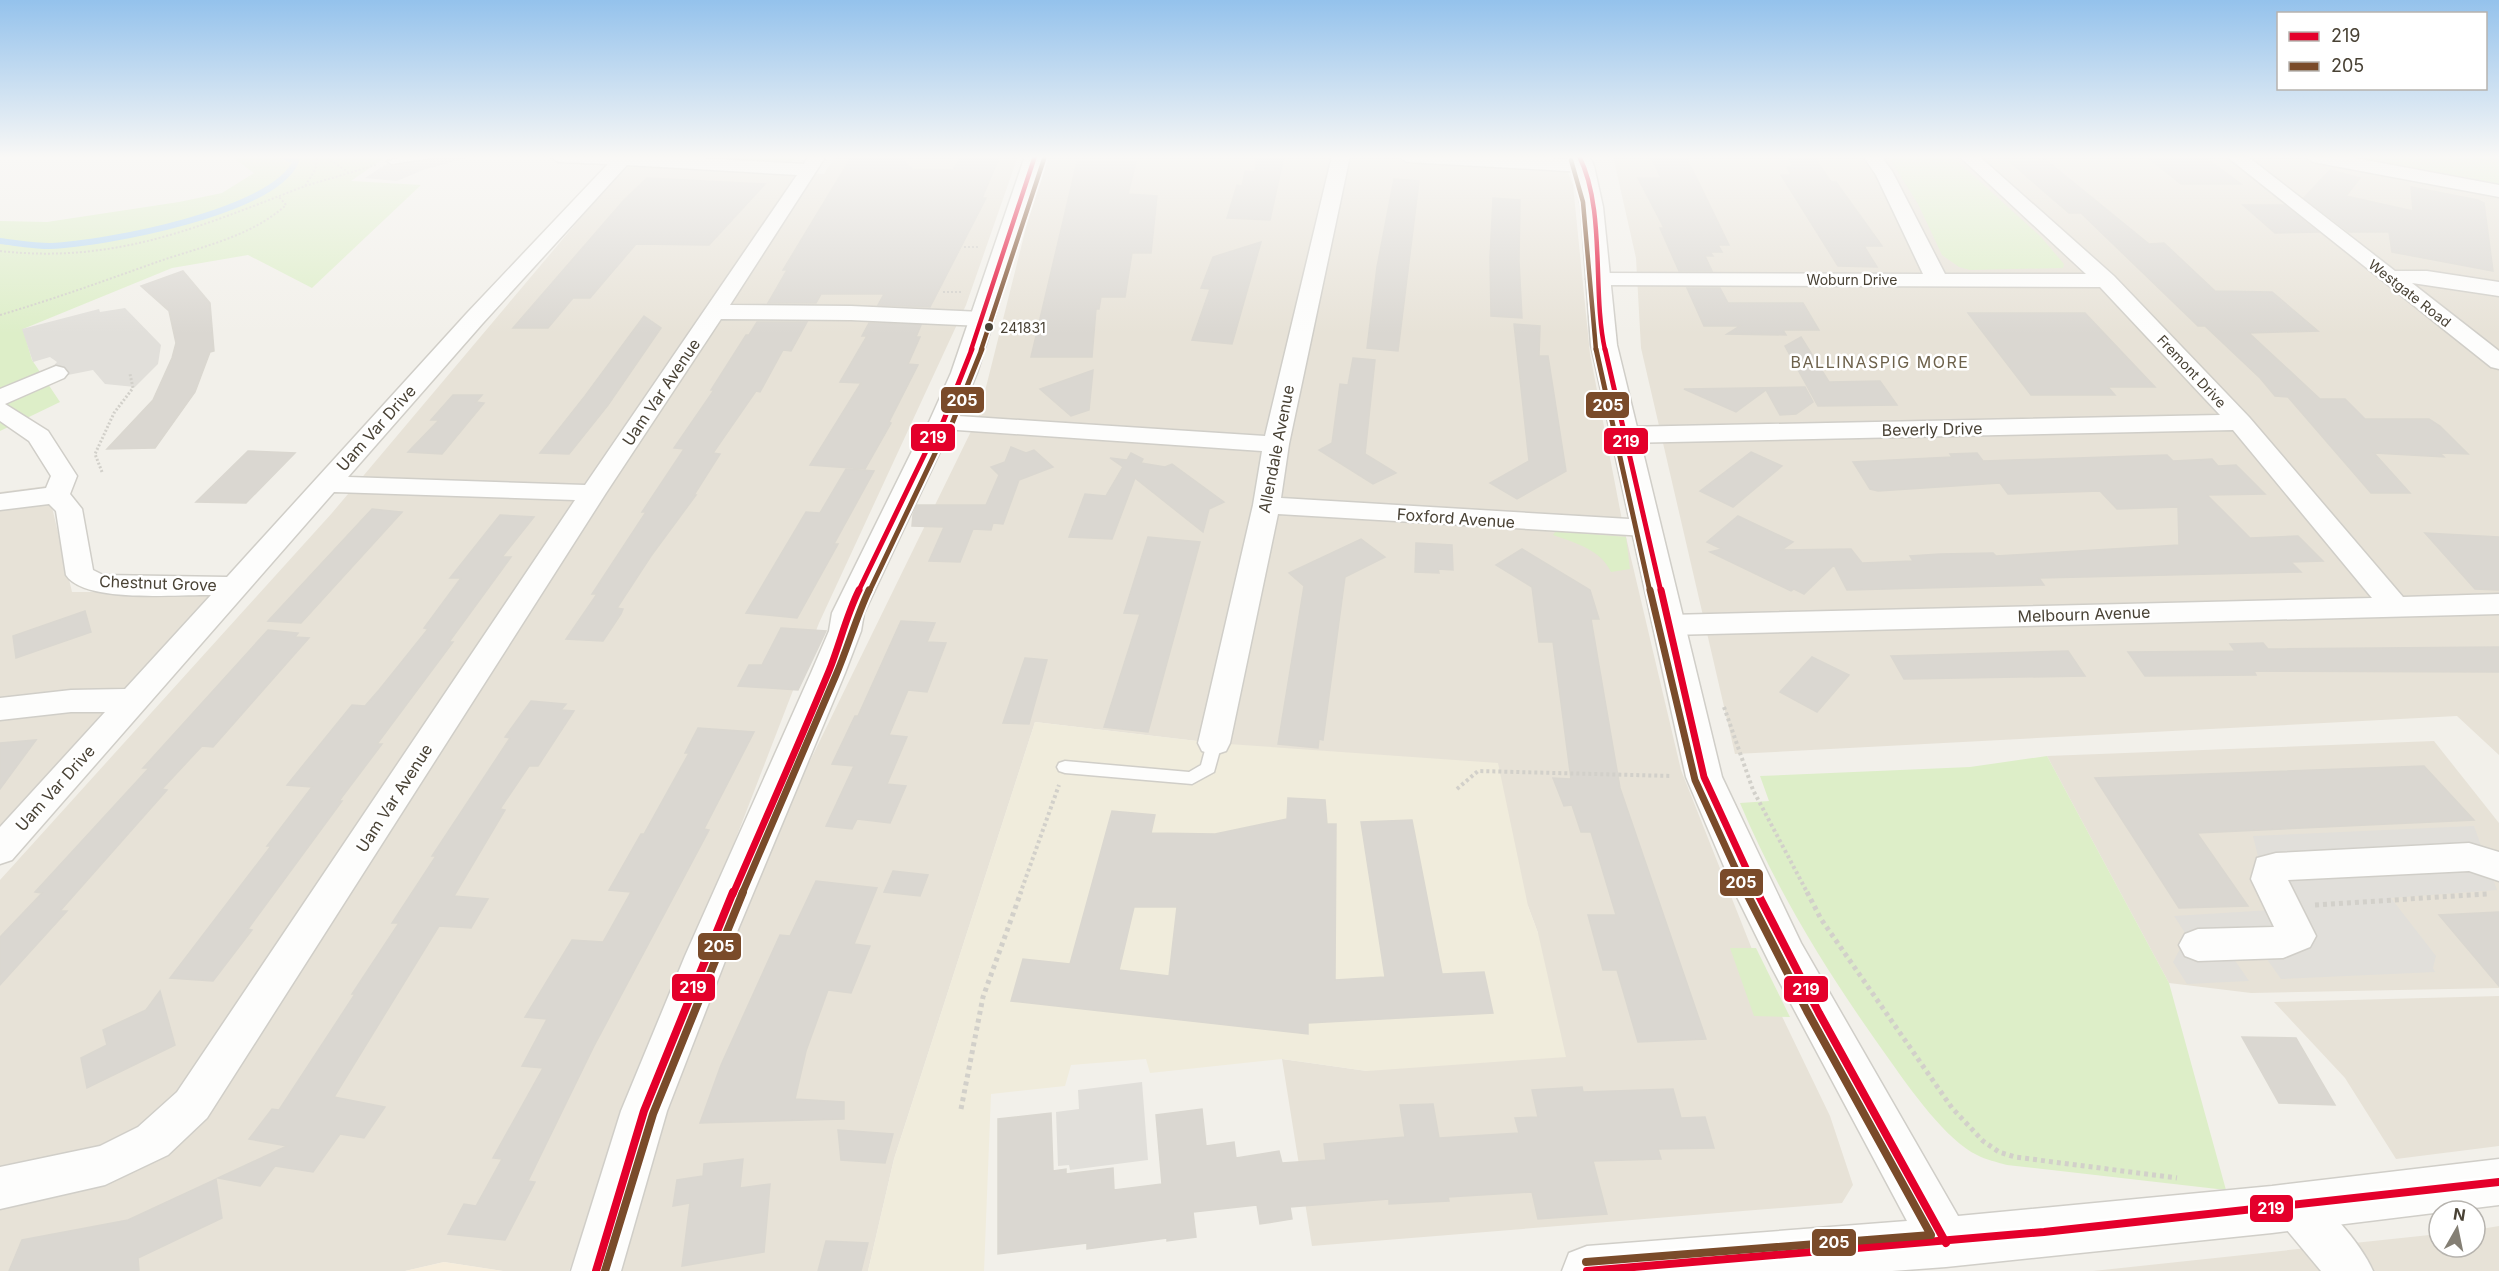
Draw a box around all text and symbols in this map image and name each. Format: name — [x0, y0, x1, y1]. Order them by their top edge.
legend — [2277, 12, 2487, 90]
text: 219 — [2331, 25, 2360, 46]
text: 205 — [2331, 55, 2364, 76]
street label: Westgate Road — [2365, 256, 2455, 330]
street label: Woburn Drive — [1807, 271, 1897, 288]
place label: 241831 — [1000, 319, 1046, 336]
marker: 241831 — [983, 321, 995, 333]
street label: Fremont Drive — [2154, 331, 2230, 411]
street label: Uam Var Avenue — [618, 334, 704, 450]
district label: BALLINASPIG MORE — [1791, 352, 1969, 372]
street label: Uam Var Drive — [332, 381, 420, 475]
street label: Allendale Avenue — [1254, 383, 1298, 515]
line badge: 205 — [940, 386, 985, 414]
text: 205 — [946, 390, 978, 410]
line badge: 205 — [1585, 391, 1630, 419]
text: 205 — [1592, 395, 1624, 415]
street label: Beverly Drive — [1881, 418, 1983, 440]
line badge: 219 — [910, 423, 956, 452]
text: 219 — [919, 427, 947, 447]
line badge: 219 — [1603, 427, 1649, 455]
text: 219 — [1612, 431, 1640, 451]
street label: Foxford Avenue — [1396, 504, 1516, 532]
street label: Chestnut Grove — [99, 571, 217, 595]
street label: Melbourn Avenue — [2017, 602, 2151, 626]
street label: Uam Var Avenue — [351, 740, 437, 856]
street label: Uam Var Drive — [11, 741, 99, 835]
line badge: 205 — [1719, 868, 1764, 897]
text: 205 — [1725, 872, 1757, 892]
line badge: 205 — [697, 932, 742, 961]
text: 205 — [703, 936, 735, 956]
line badge: 219 — [671, 973, 716, 1002]
line badge: 219 — [1783, 975, 1829, 1003]
text: 219 — [679, 977, 707, 997]
text: 219 — [1792, 979, 1820, 999]
line badge: 219 — [2249, 1194, 2294, 1223]
text: 219 — [2257, 1198, 2285, 1218]
north arrow — [2427, 1199, 2487, 1259]
text: N — [2452, 1203, 2467, 1225]
line badge: 205 — [1811, 1228, 1857, 1257]
text: 205 — [1818, 1232, 1850, 1252]

